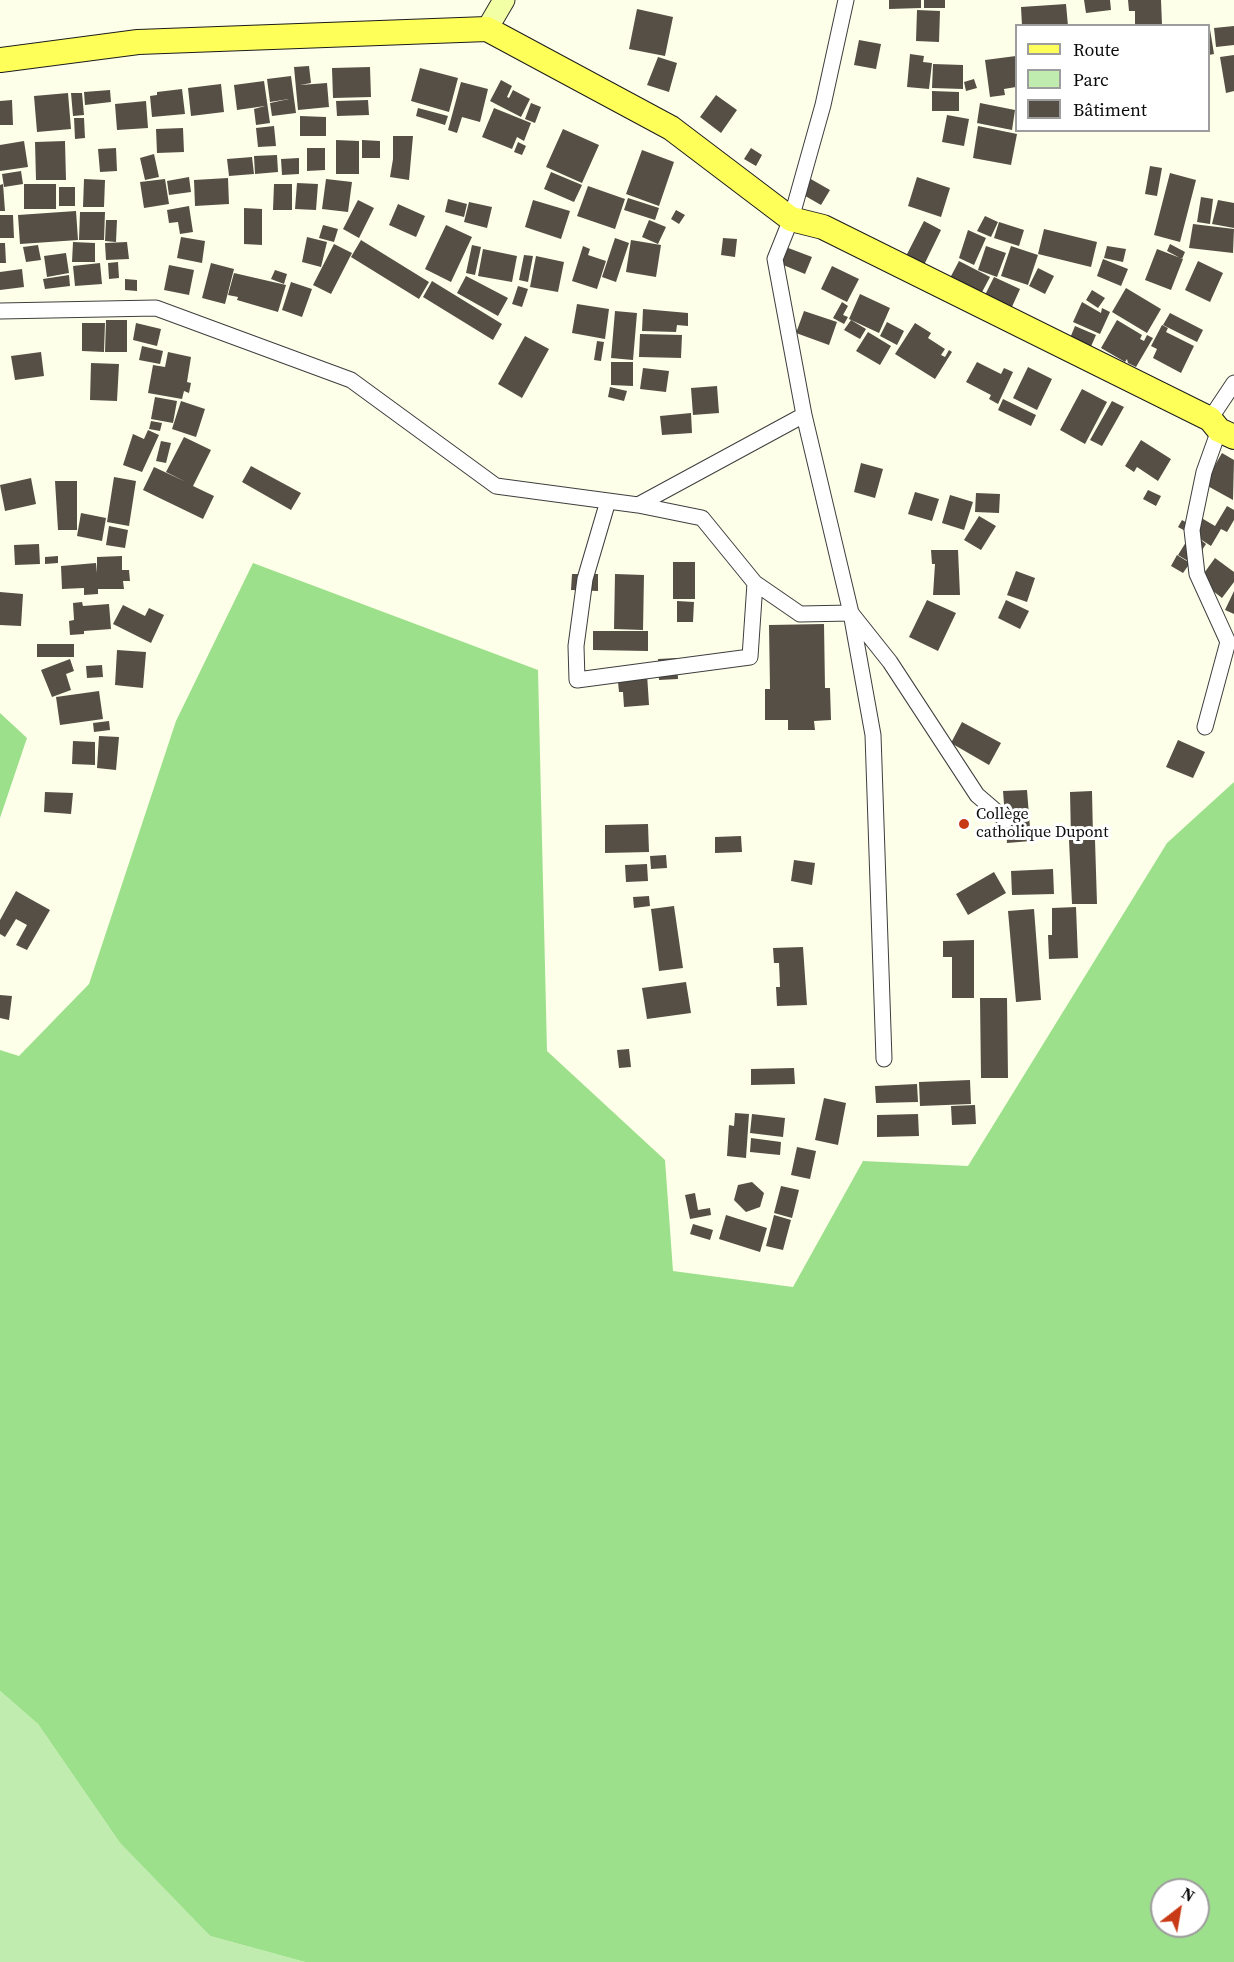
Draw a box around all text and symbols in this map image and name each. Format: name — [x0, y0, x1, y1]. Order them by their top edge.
legend — [1015, 24, 1210, 132]
text: Route — [1073, 37, 1120, 62]
text: Parc — [1073, 67, 1109, 92]
text: Bâtiment — [1073, 97, 1147, 122]
place label: Collège catholique Dupont — [976, 805, 1108, 843]
marker: Collège catholique Dupont — [957, 817, 971, 831]
north arrow — [1150, 1878, 1210, 1938]
text: N — [1178, 1882, 1199, 1907]

